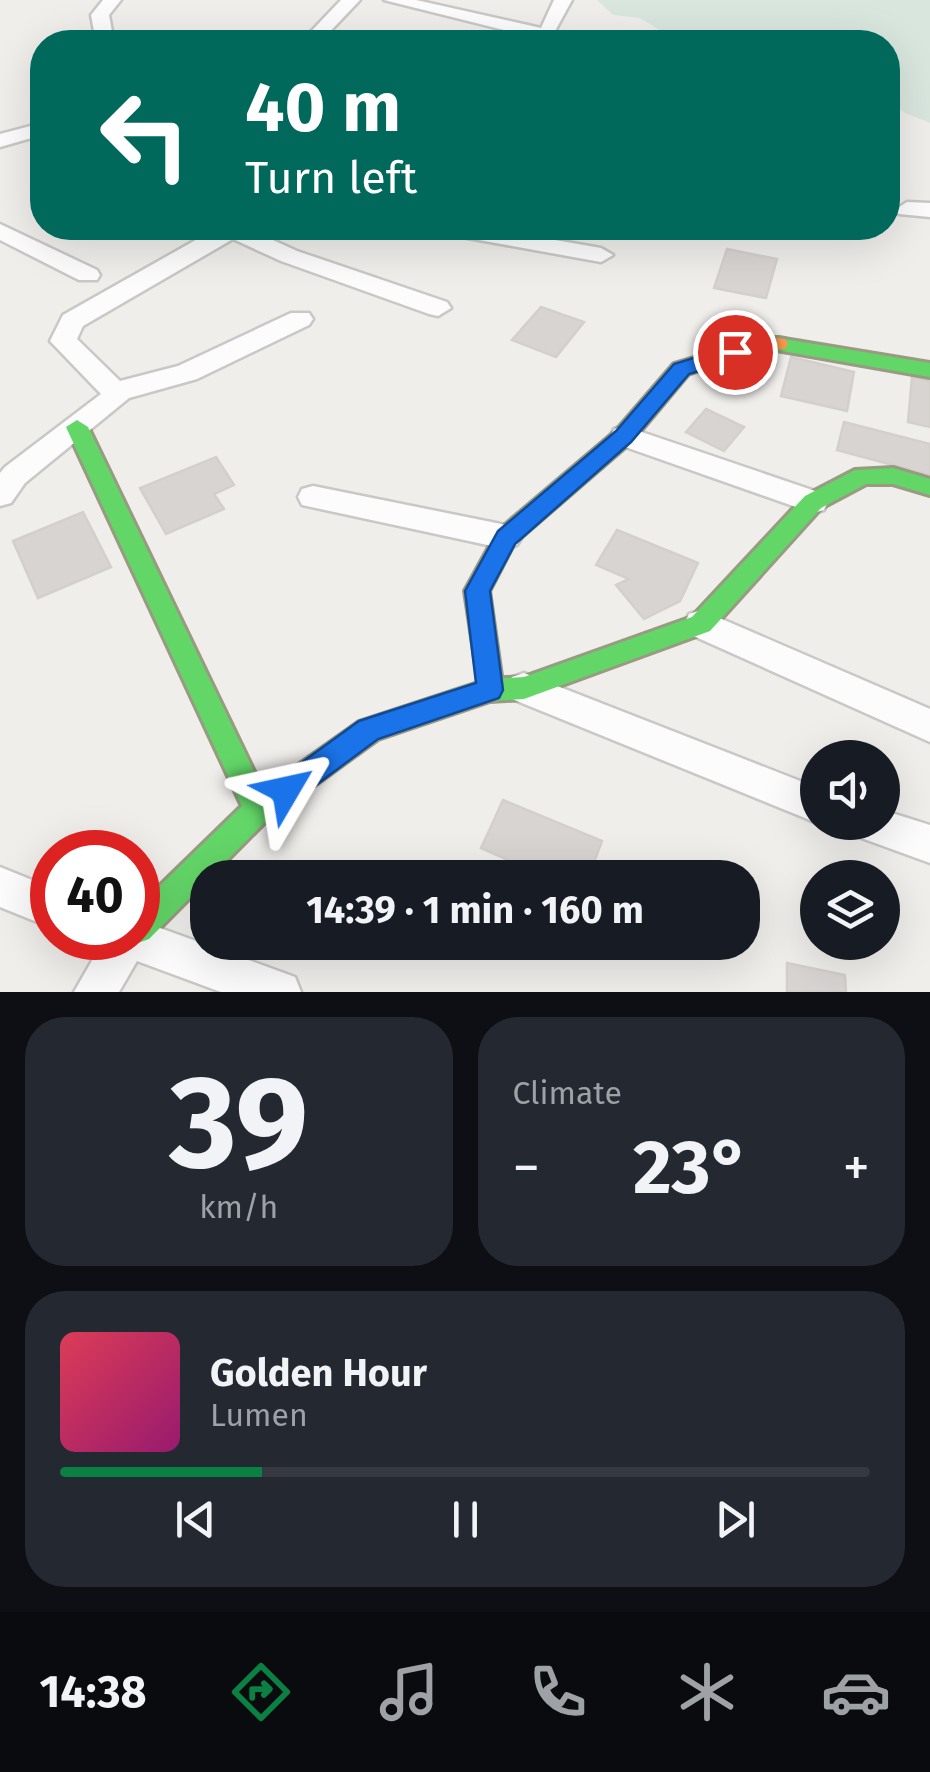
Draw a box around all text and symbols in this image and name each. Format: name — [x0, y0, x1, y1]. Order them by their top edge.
text: 40 m — [245, 66, 401, 150]
icon: left — [80, 70, 210, 200]
text: Turn left — [245, 151, 417, 205]
pin — [693, 310, 778, 395]
icon: arrive — [708, 325, 763, 380]
position arrow — [234, 738, 338, 842]
map controls — [800, 740, 900, 960]
button: sound — [800, 740, 900, 840]
speed limit sign: 40 — [30, 830, 160, 960]
button: layers — [800, 860, 900, 960]
text: 14:39 · 1 min · 160 m — [306, 887, 644, 933]
text: 39 — [169, 1045, 308, 1201]
text: Climate — [513, 1074, 622, 1112]
text: 23° — [633, 1123, 750, 1213]
text: − — [513, 1135, 540, 1201]
text: + — [843, 1135, 870, 1201]
text: km/h — [199, 1188, 278, 1226]
text: Golden Hour — [210, 1350, 427, 1396]
text: Lumen — [210, 1396, 308, 1434]
icon: previous — [168, 1492, 223, 1547]
icon: pause — [438, 1492, 493, 1547]
icon: next — [708, 1492, 763, 1547]
icon: directions — [226, 1657, 296, 1727]
icon: music — [374, 1657, 444, 1727]
icon: phone — [523, 1657, 593, 1727]
icon: climate — [672, 1657, 742, 1727]
icon: car — [821, 1657, 891, 1727]
text: 14:38 — [39, 1665, 147, 1719]

